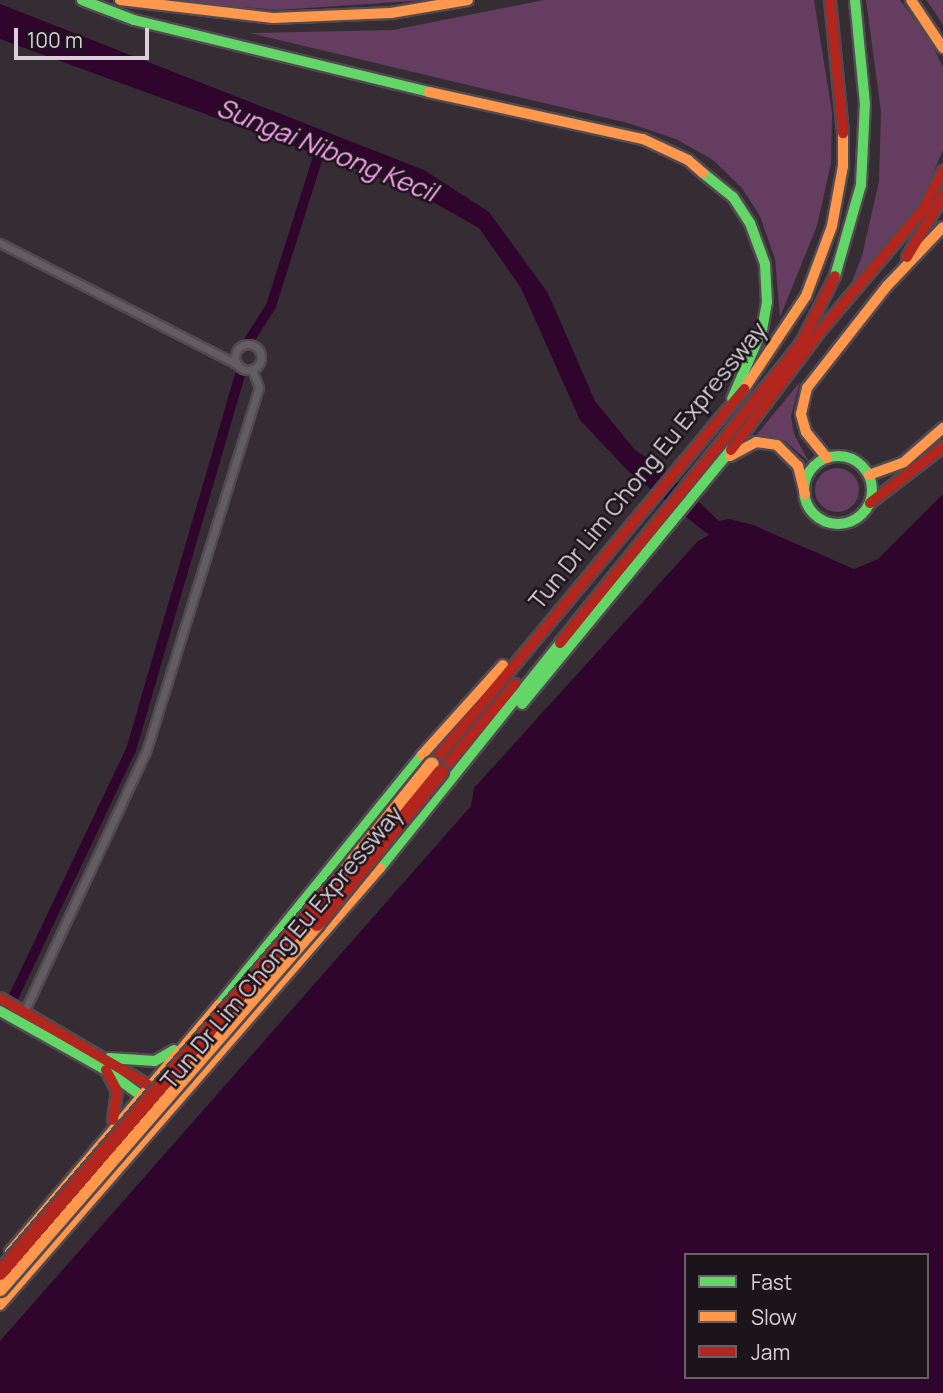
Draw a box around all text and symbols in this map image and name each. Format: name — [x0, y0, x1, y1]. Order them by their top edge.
scale bar — [18, 14, 152, 58]
text: 100 m — [27, 26, 83, 54]
water label: Sungai Nibong Kecil — [212, 92, 442, 208]
street label: Tun Dr Lim Chong Eu Expressway — [522, 316, 772, 614]
street label: Tun Dr Lim Chong Eu Expressway — [154, 799, 408, 1095]
legend — [684, 1253, 929, 1379]
text: Fast — [751, 1268, 792, 1296]
text: Slow — [751, 1303, 797, 1331]
text: Jam — [751, 1338, 790, 1366]

